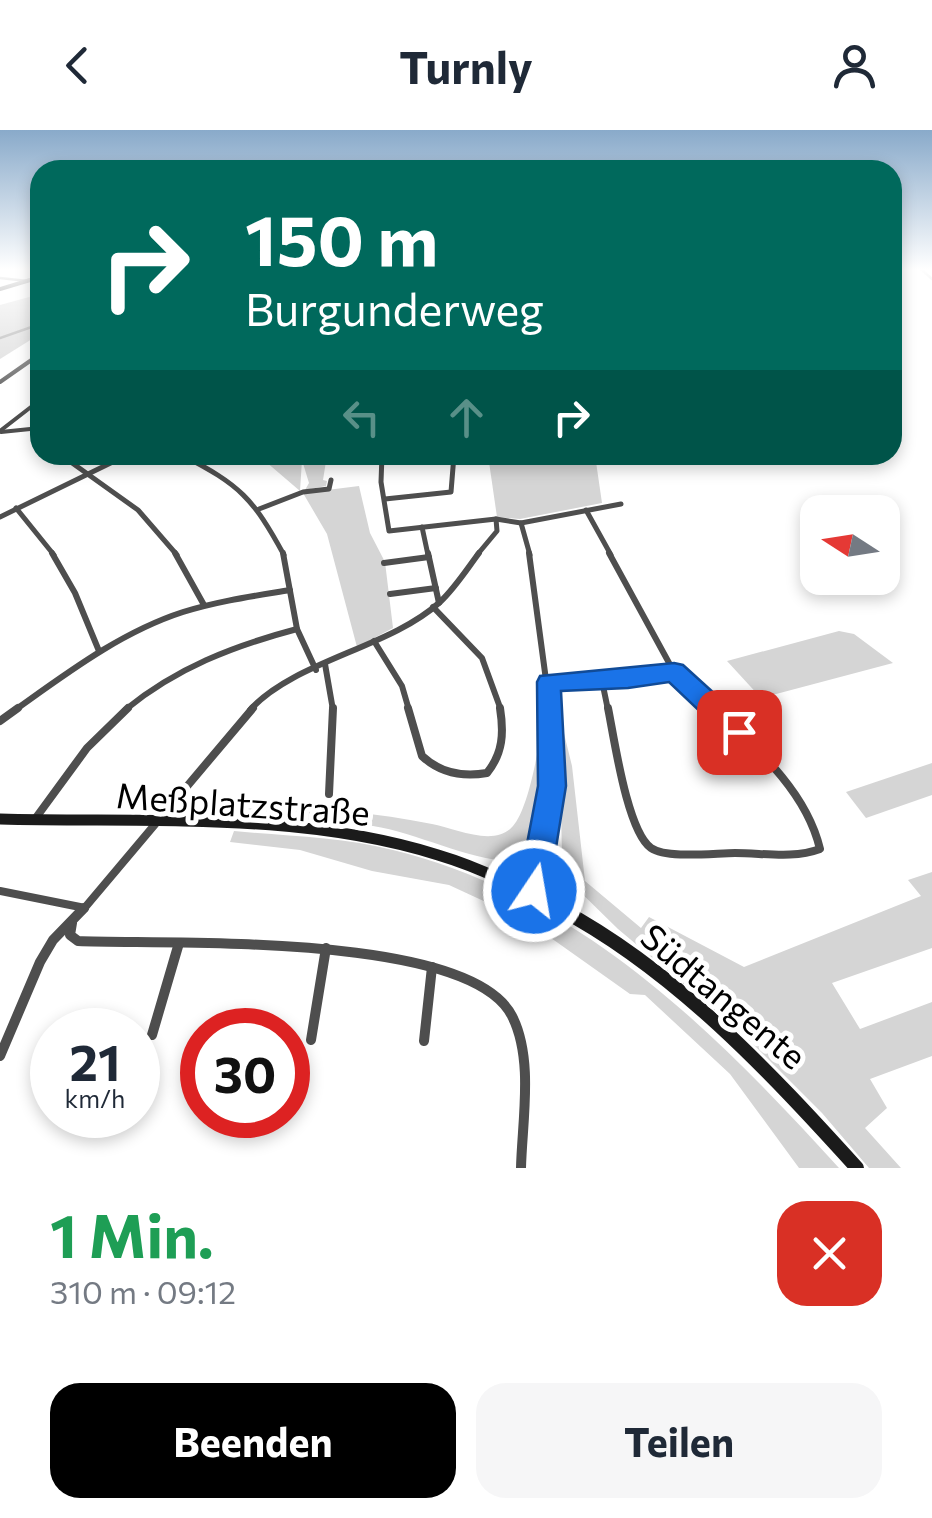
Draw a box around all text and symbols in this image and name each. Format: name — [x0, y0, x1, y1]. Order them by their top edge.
icon: back — [50, 38, 105, 93]
text: Turnly — [399, 38, 533, 93]
icon: person — [827, 38, 882, 93]
text: 150 m — [245, 195, 438, 280]
icon: right — [80, 200, 210, 330]
text: Burgunderweg — [245, 280, 544, 335]
icon: left — [334, 390, 389, 445]
icon: ahead — [439, 390, 494, 445]
icon: right — [544, 390, 599, 445]
north arrow — [800, 495, 900, 595]
map controls — [800, 495, 900, 595]
pin — [697, 690, 782, 775]
icon: arrive — [712, 705, 767, 760]
street label: Meßplatzstraße — [115, 772, 371, 833]
position arrow — [482, 839, 586, 943]
street label: Südtangente — [633, 913, 816, 1077]
speed limit sign: 30 — [180, 1008, 310, 1138]
text: 21 — [69, 1030, 121, 1091]
text: km/h — [65, 1083, 125, 1113]
text: 1 Min. — [50, 1197, 214, 1270]
button: close — [777, 1201, 882, 1306]
text: 310 m · 09:12 — [50, 1271, 236, 1311]
button: Beenden — [50, 1383, 456, 1498]
button: Teilen — [476, 1383, 882, 1498]

